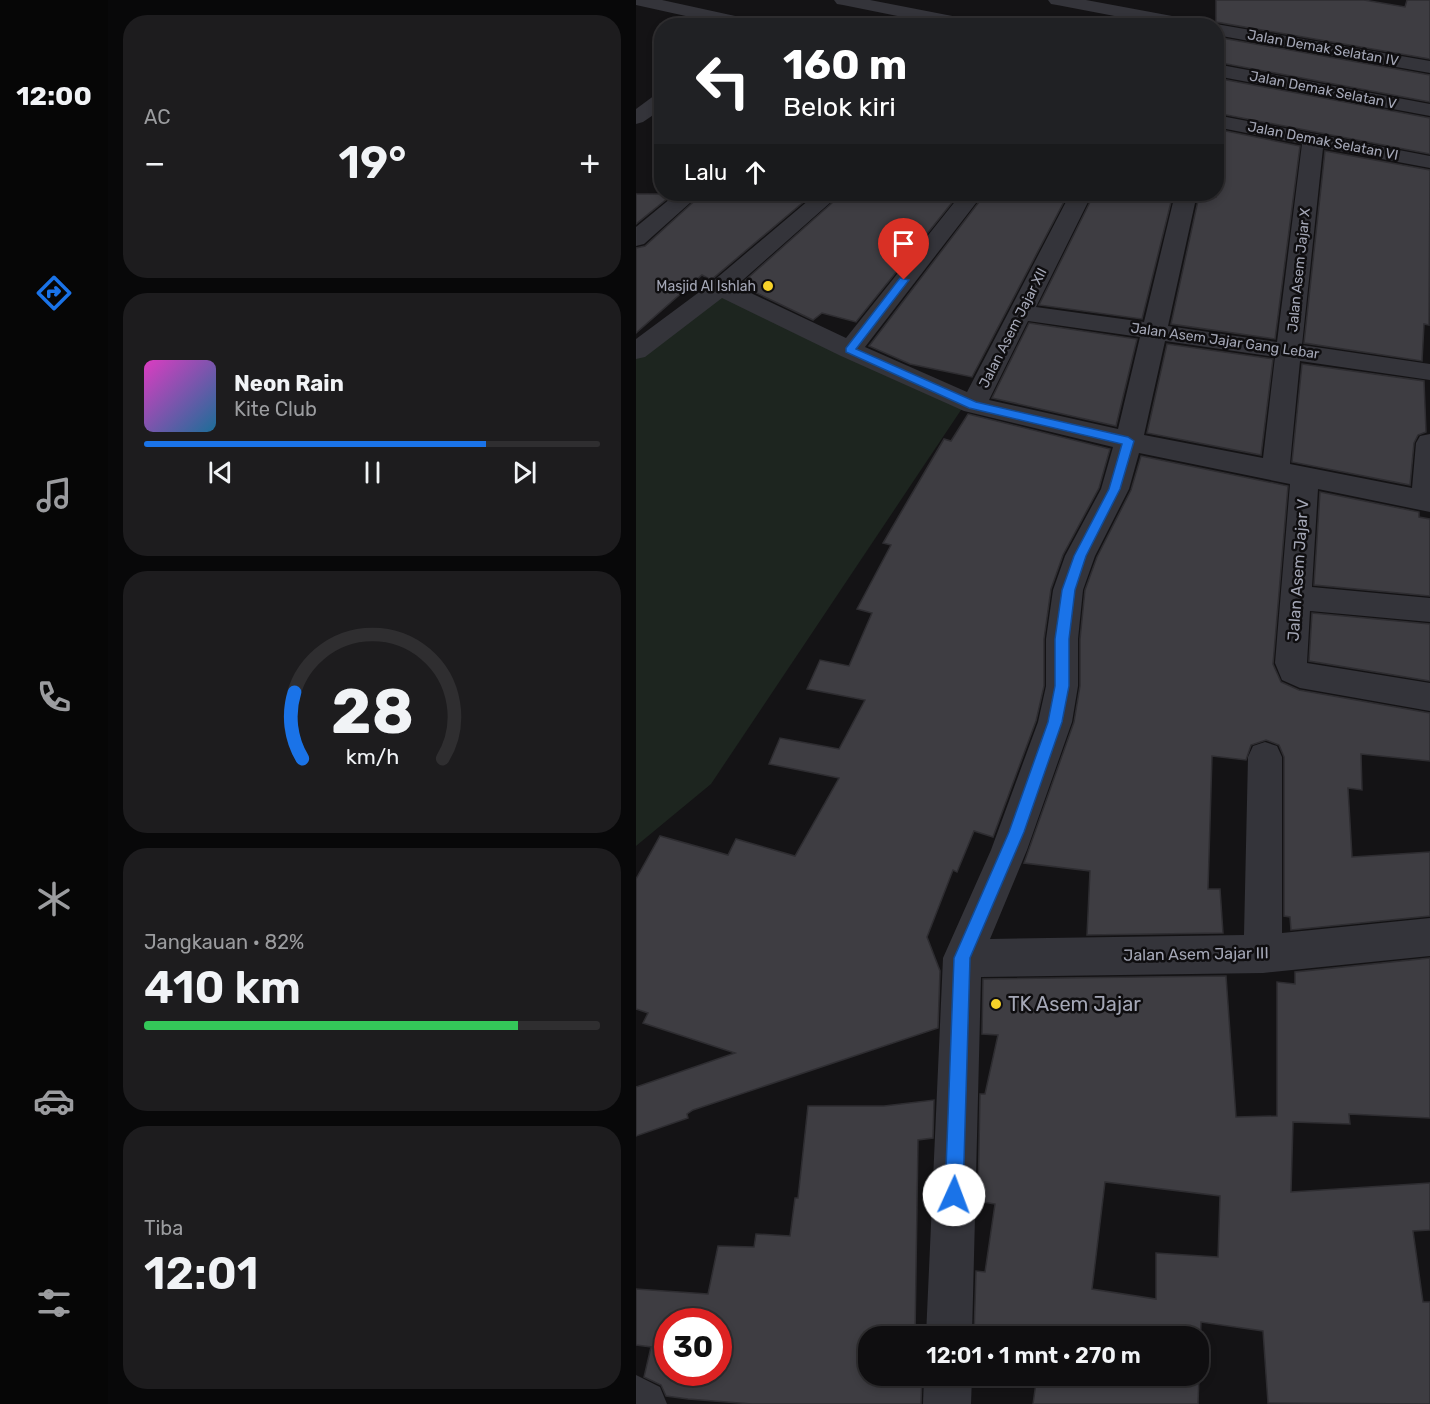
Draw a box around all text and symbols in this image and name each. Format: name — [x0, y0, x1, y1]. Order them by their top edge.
street label: Jalan Demak Selatan IV — [1246, 26, 1400, 70]
text: 160 m — [783, 40, 907, 90]
icon: left — [684, 42, 762, 120]
street label: Jalan Demak Selatan V — [1248, 67, 1398, 113]
text: 12:00 — [16, 80, 92, 112]
text: Belok kiri — [783, 91, 896, 123]
text: AC — [144, 105, 170, 129]
street label: Jalan Demak Selatan VI — [1246, 118, 1400, 164]
text: 19° — [338, 136, 406, 189]
text: − — [144, 143, 165, 182]
text: + — [579, 143, 600, 182]
icon: ahead — [739, 156, 772, 189]
text: Lalu — [684, 159, 727, 186]
street label: Jalan Asem Jajar X — [1284, 207, 1314, 333]
pin — [878, 218, 929, 280]
icon: arrive — [887, 227, 920, 260]
street label: Jalan Asem Jajar XII — [975, 265, 1051, 391]
icon: directions — [33, 272, 75, 314]
place label: Masjid Al Ishlah — [656, 278, 756, 295]
marker: Masjid Al Ishlah — [761, 279, 775, 293]
street label: Jalan Asem Jajar Gang Lebar — [1130, 319, 1321, 363]
text: Neon Rain — [234, 370, 344, 397]
text: Kite Club — [234, 397, 317, 421]
icon: previous — [204, 456, 237, 489]
icon: pause — [356, 456, 389, 489]
icon: next — [508, 456, 541, 489]
icon: music — [33, 474, 75, 516]
street label: Jalan Asem Jajar V — [1284, 498, 1312, 642]
text: 28 — [331, 675, 413, 749]
icon: phone — [33, 676, 75, 718]
text: km/h — [345, 744, 399, 769]
icon: climate — [33, 878, 75, 920]
text: Jangkauan · 82% — [144, 930, 304, 954]
street label: Jalan Asem Jajar III — [1123, 943, 1269, 965]
text: 410 km — [144, 961, 301, 1014]
place label: TK Asem Jajar — [1008, 992, 1141, 1016]
marker: TK Asem Jajar — [989, 997, 1003, 1011]
icon: car — [33, 1080, 75, 1122]
position arrow — [922, 1163, 986, 1227]
text: Tiba — [144, 1216, 183, 1240]
text: 12:01 — [144, 1247, 258, 1300]
icon: filters — [33, 1282, 75, 1324]
speed limit sign: 30 — [654, 1308, 732, 1386]
text: 12:01 · 1 mnt · 270 m — [926, 1342, 1141, 1369]

